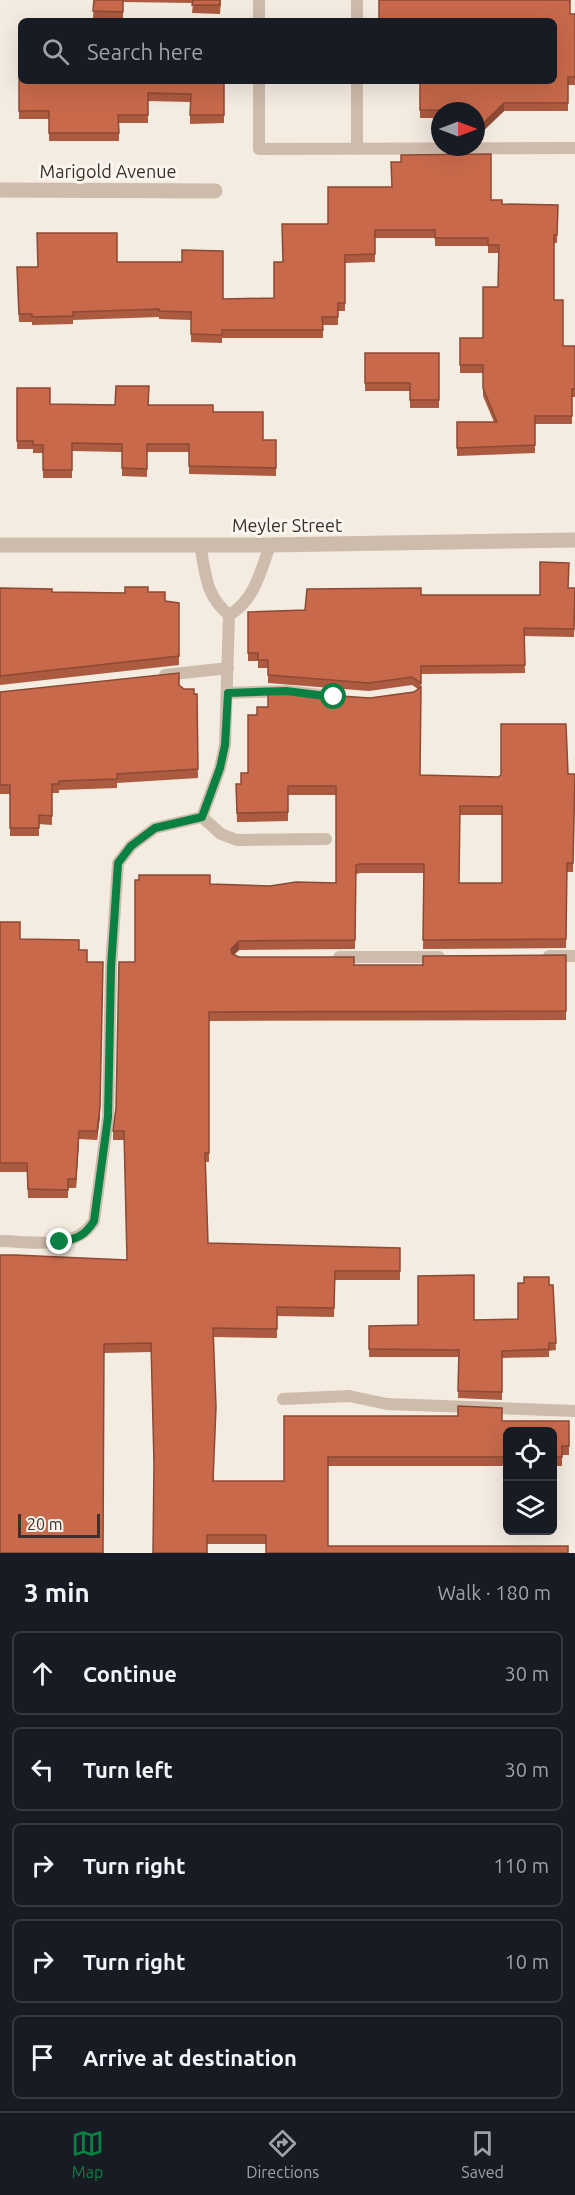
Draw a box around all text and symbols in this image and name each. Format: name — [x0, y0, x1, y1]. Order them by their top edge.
search box — [18, 18, 557, 84]
icon: search — [39, 35, 72, 68]
text: Search here — [87, 39, 203, 64]
north arrow — [431, 102, 485, 156]
street label: Marigold Avenue — [40, 161, 176, 181]
street label: Meyler Street — [232, 515, 342, 535]
route start — [320, 683, 346, 709]
route end — [46, 1228, 72, 1254]
map controls — [503, 1427, 557, 1535]
button: locate — [503, 1427, 557, 1481]
button: layers — [503, 1481, 557, 1535]
scale bar — [18, 1511, 100, 1538]
text: 20 m — [27, 1515, 63, 1533]
text: 3 min — [24, 1578, 90, 1607]
text: Walk · 180 m — [438, 1581, 551, 1604]
icon: ahead — [26, 1657, 59, 1690]
text: Continue — [83, 1661, 177, 1686]
text: 30 m — [505, 1662, 549, 1685]
icon: left — [26, 1753, 59, 1786]
text: Turn left — [83, 1757, 173, 1782]
text: 30 m — [505, 1758, 549, 1781]
icon: right — [26, 1849, 59, 1882]
text: Turn right — [83, 1853, 185, 1878]
text: 110 m — [493, 1854, 549, 1877]
icon: right — [26, 1945, 59, 1978]
text: Turn right — [83, 1949, 185, 1974]
text: 10 m — [505, 1950, 549, 1973]
icon: arrive — [26, 2041, 59, 2074]
text: Arrive at destination — [83, 2045, 297, 2070]
tab: Map — [71, 2127, 104, 2181]
tab: Directions — [246, 2127, 319, 2181]
tab: Saved — [461, 2127, 504, 2181]

